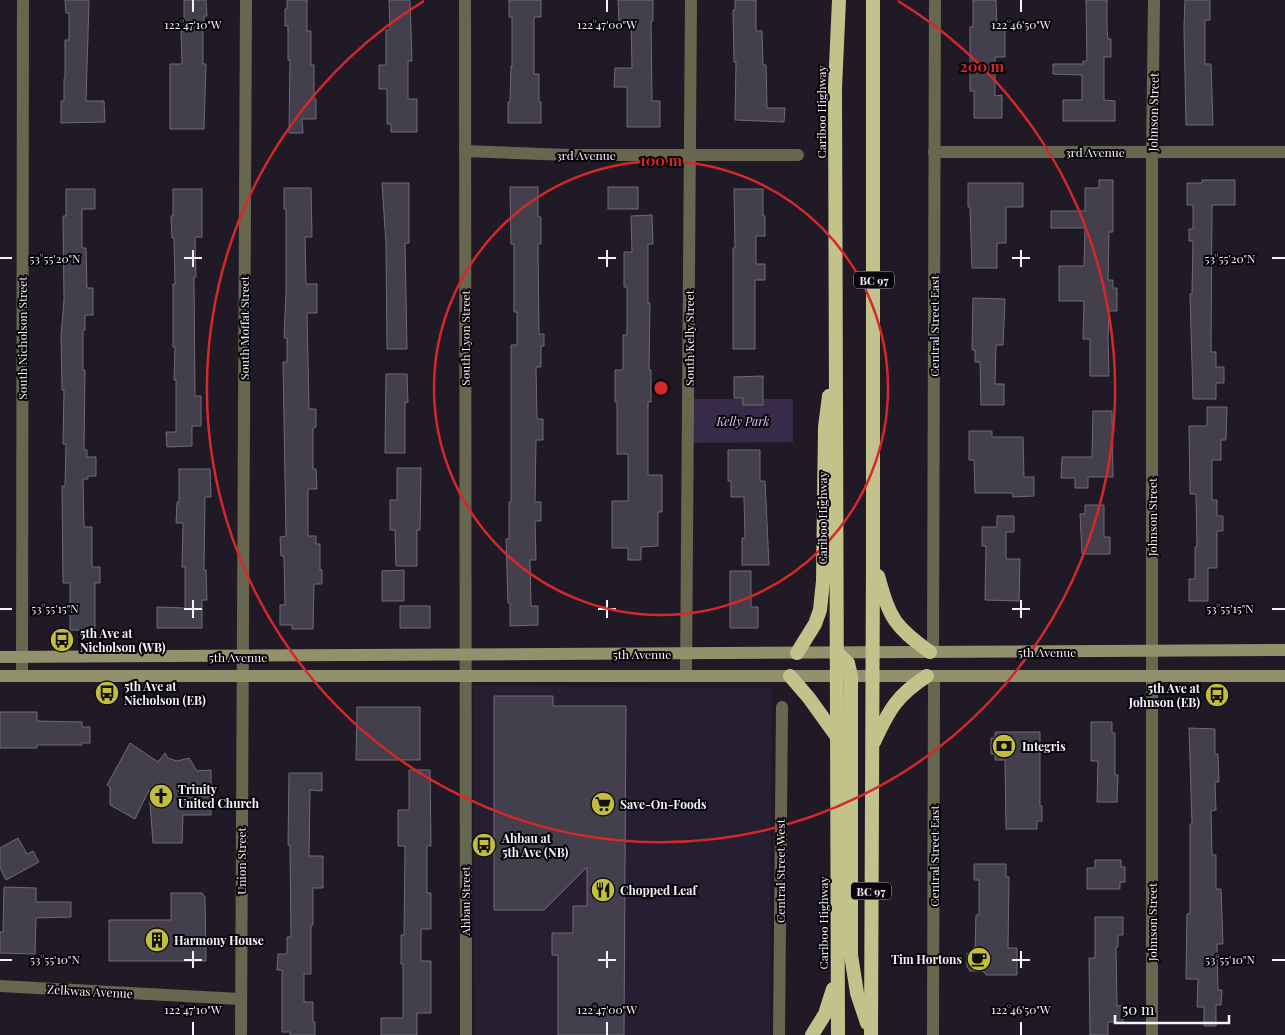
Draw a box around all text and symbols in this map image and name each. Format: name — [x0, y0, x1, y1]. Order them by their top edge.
text: 122°47'10"W — [164, 16, 222, 32]
text: 122°47'00"W — [577, 16, 637, 32]
text: 122°46'50"W — [991, 16, 1051, 32]
text: 200 m — [960, 56, 1005, 76]
street label: Cariboo Highway — [813, 66, 829, 159]
street label: Johnson Street — [1144, 72, 1162, 152]
street label: 3rd Avenue — [1065, 144, 1125, 160]
street label: 3rd Avenue — [556, 147, 616, 163]
text: 100 m — [640, 150, 683, 170]
text: 53°55'20"N — [29, 250, 81, 266]
text: 53°55'20"N — [1204, 250, 1256, 266]
road number: BC 97 — [854, 272, 894, 288]
street label: South Moffat Street — [236, 275, 252, 380]
street label: Central Street East — [926, 275, 942, 377]
street label: South Nicholson Street — [14, 276, 30, 400]
street label: South Lyon Street — [457, 289, 473, 386]
street label: South Kelly Street — [681, 289, 697, 386]
centre of rings — [652, 379, 670, 397]
park label: Kelly Park — [716, 413, 769, 429]
street label: Cariboo Highway — [814, 472, 830, 565]
street label: Johnson Street — [1144, 477, 1160, 557]
text: 53°55'15"N — [31, 600, 79, 616]
text: 53°55'15"N — [1206, 600, 1254, 616]
place label: 5th Ave at Nicholson (WB) — [80, 625, 166, 655]
bus stop icon: 5th Ave at Nicholson (WB) — [49, 627, 75, 653]
street label: 5th Avenue — [1018, 644, 1076, 660]
street label: 5th Avenue — [613, 646, 671, 662]
street label: 5th Avenue — [209, 649, 267, 665]
place label: 5th Ave at Nicholson (EB) — [124, 678, 206, 708]
bus stop icon: 5th Ave at Nicholson (EB) — [94, 680, 120, 706]
place label: 5th Ave at Johnson (EB) — [1128, 680, 1201, 710]
bus stop icon: 5th Ave at Johnson (EB) — [1204, 682, 1230, 708]
bank icon: Integris — [991, 733, 1017, 759]
place label: Integris — [1022, 738, 1066, 754]
place label: Trinity United Church — [178, 781, 260, 811]
church icon: Trinity United Church — [148, 783, 174, 809]
supermarket icon: Save-On-Foods — [590, 791, 616, 817]
place label: Save-On-Foods — [620, 796, 707, 812]
street label: Central Street East — [926, 805, 942, 907]
street label: Central Street West — [772, 818, 788, 923]
street label: Union Street — [233, 826, 249, 895]
place label: Ahbau at 5th Ave (NB) — [501, 830, 569, 860]
bus stop icon: Ahbau at 5th Ave (NB) — [471, 832, 497, 858]
street label: Ahbau Street — [457, 865, 473, 937]
restaurant icon: Chopped Leaf — [590, 877, 616, 903]
street label: Cariboo Highway — [815, 877, 831, 970]
place label: Chopped Leaf — [620, 882, 699, 898]
road number: BC 97 — [851, 882, 891, 899]
street label: Johnson Street — [1144, 882, 1160, 962]
building icon: Harmony House — [144, 927, 170, 953]
place label: Harmony House — [174, 932, 264, 948]
cafe icon: Tim Hortons — [966, 946, 992, 972]
text: 53°55'10"N — [30, 951, 80, 967]
place label: Tim Hortons — [891, 951, 962, 967]
text: 53°55'10"N — [1205, 951, 1255, 967]
street label: Zelkwas Avenue — [47, 981, 133, 1001]
scale bar — [1115, 992, 1229, 1024]
text: 50 m — [1122, 999, 1155, 1019]
text: 122°47'10"W — [164, 1001, 222, 1017]
text: 122°47'00"W — [577, 1001, 637, 1017]
text: 122°46'50"W — [991, 1001, 1051, 1017]

